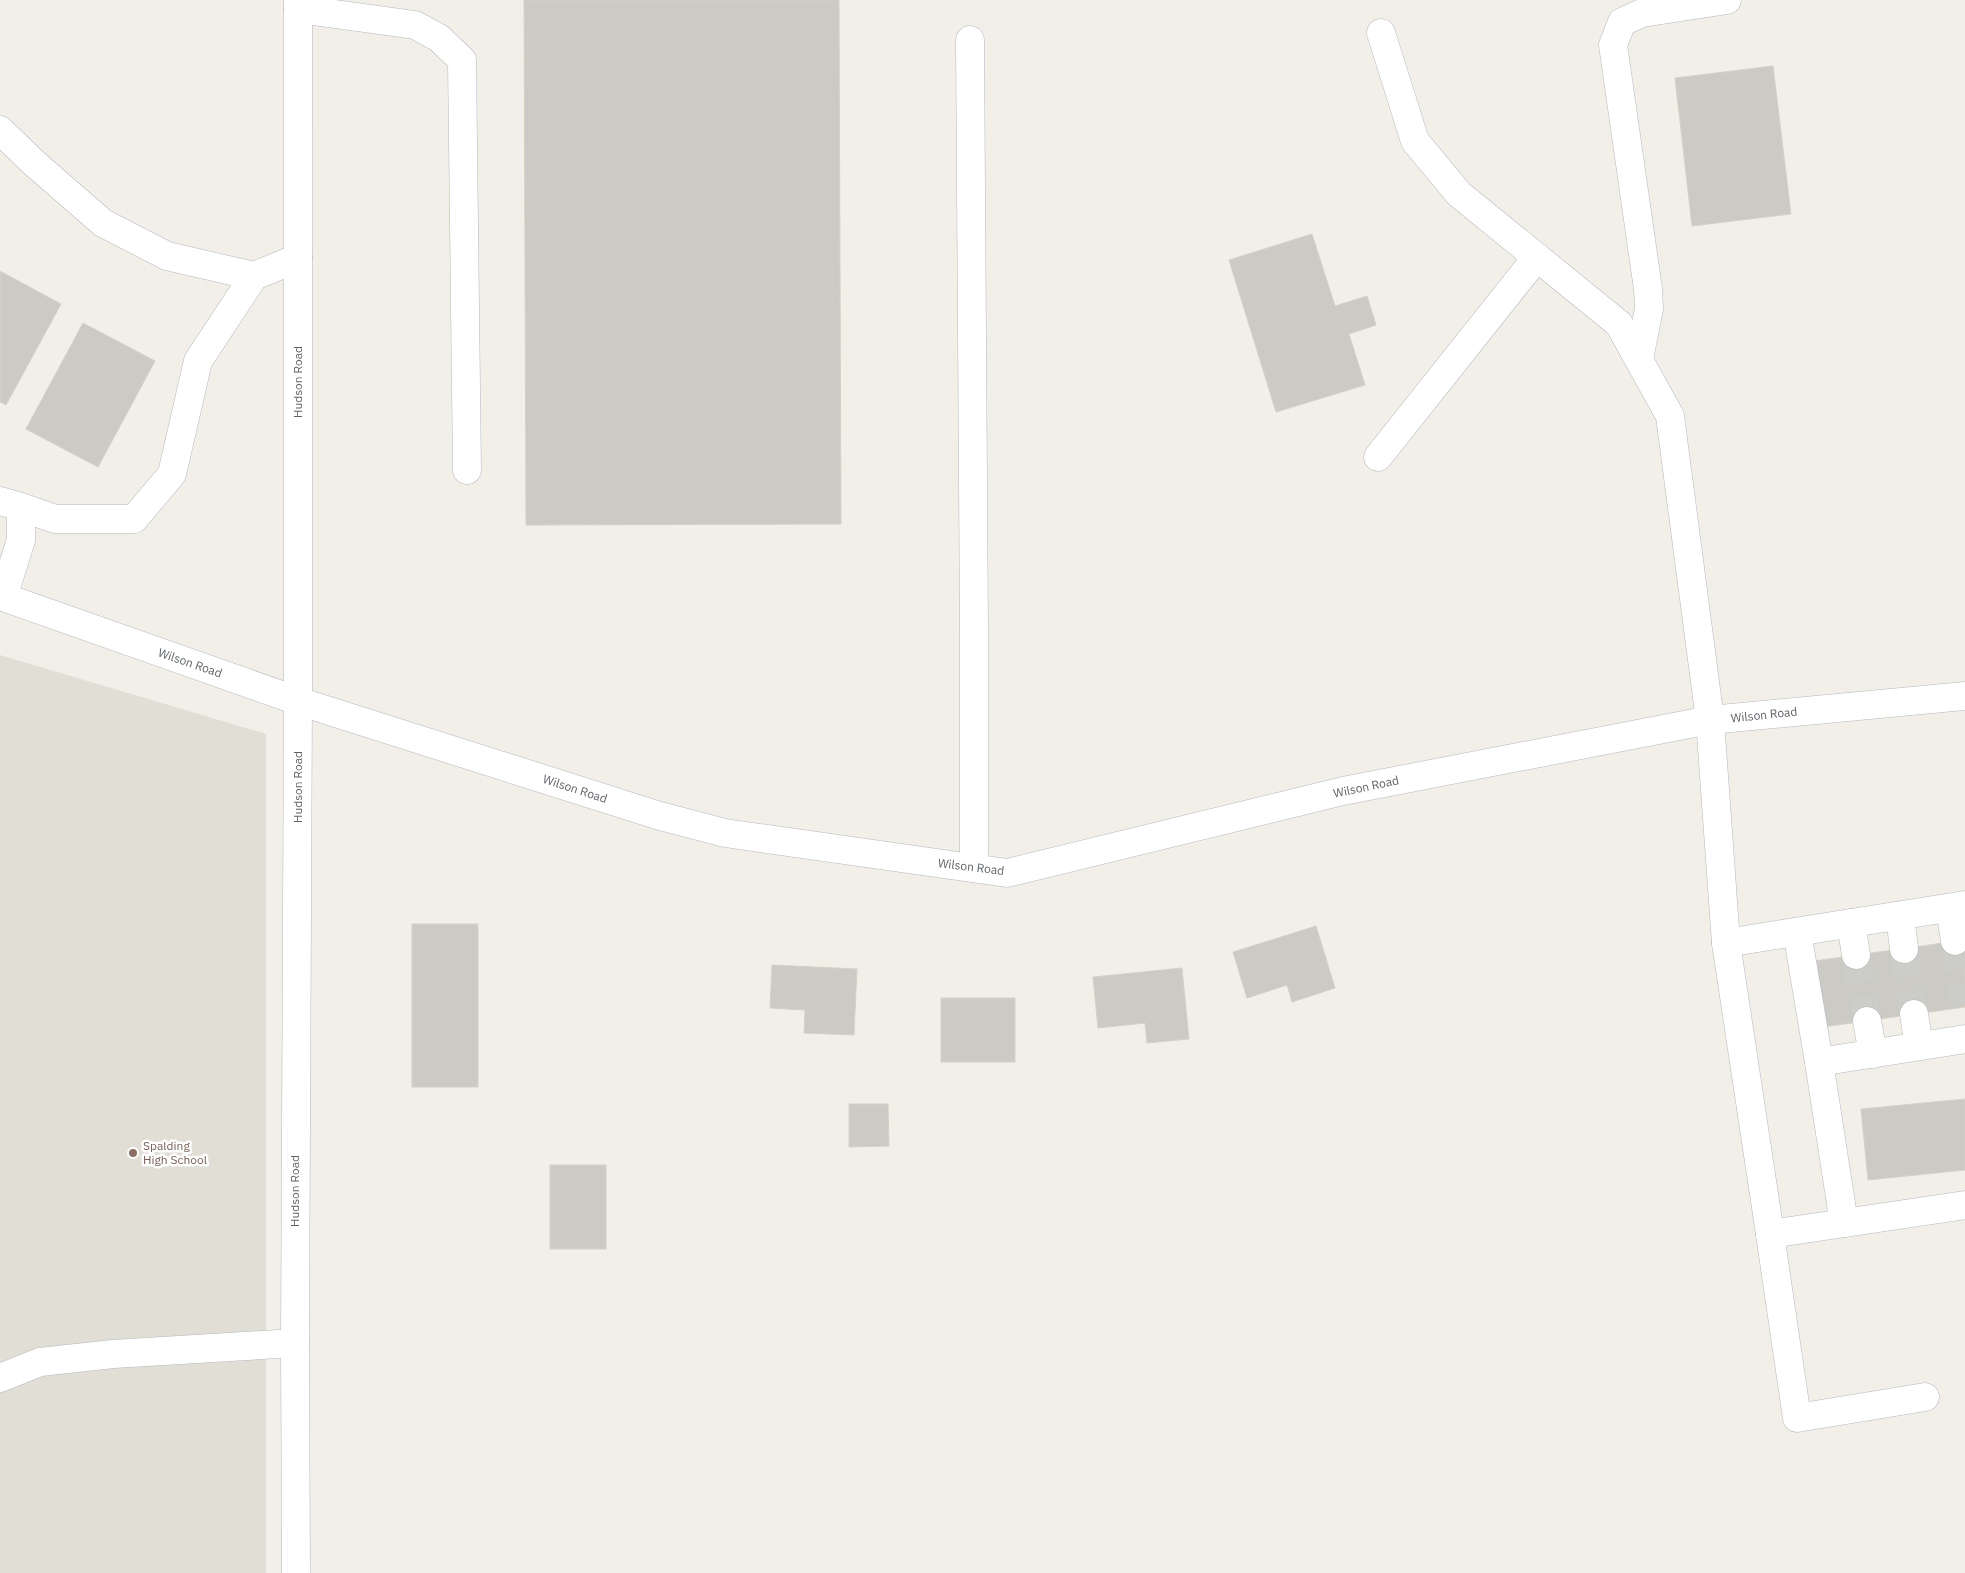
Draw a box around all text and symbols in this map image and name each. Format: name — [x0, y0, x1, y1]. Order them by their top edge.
street label: Hudson Road — [290, 346, 305, 418]
street label: Wilson Road — [156, 645, 224, 680]
street label: Wilson Road — [1730, 704, 1798, 725]
street label: Hudson Road — [290, 751, 305, 823]
street label: Wilson Road — [541, 771, 609, 806]
street label: Wilson Road — [1332, 772, 1400, 801]
street label: Wilson Road — [937, 855, 1005, 878]
place label: Spalding High School — [143, 1138, 207, 1167]
marker: Spalding High School — [127, 1147, 139, 1159]
street label: Hudson Road — [287, 1155, 302, 1227]

